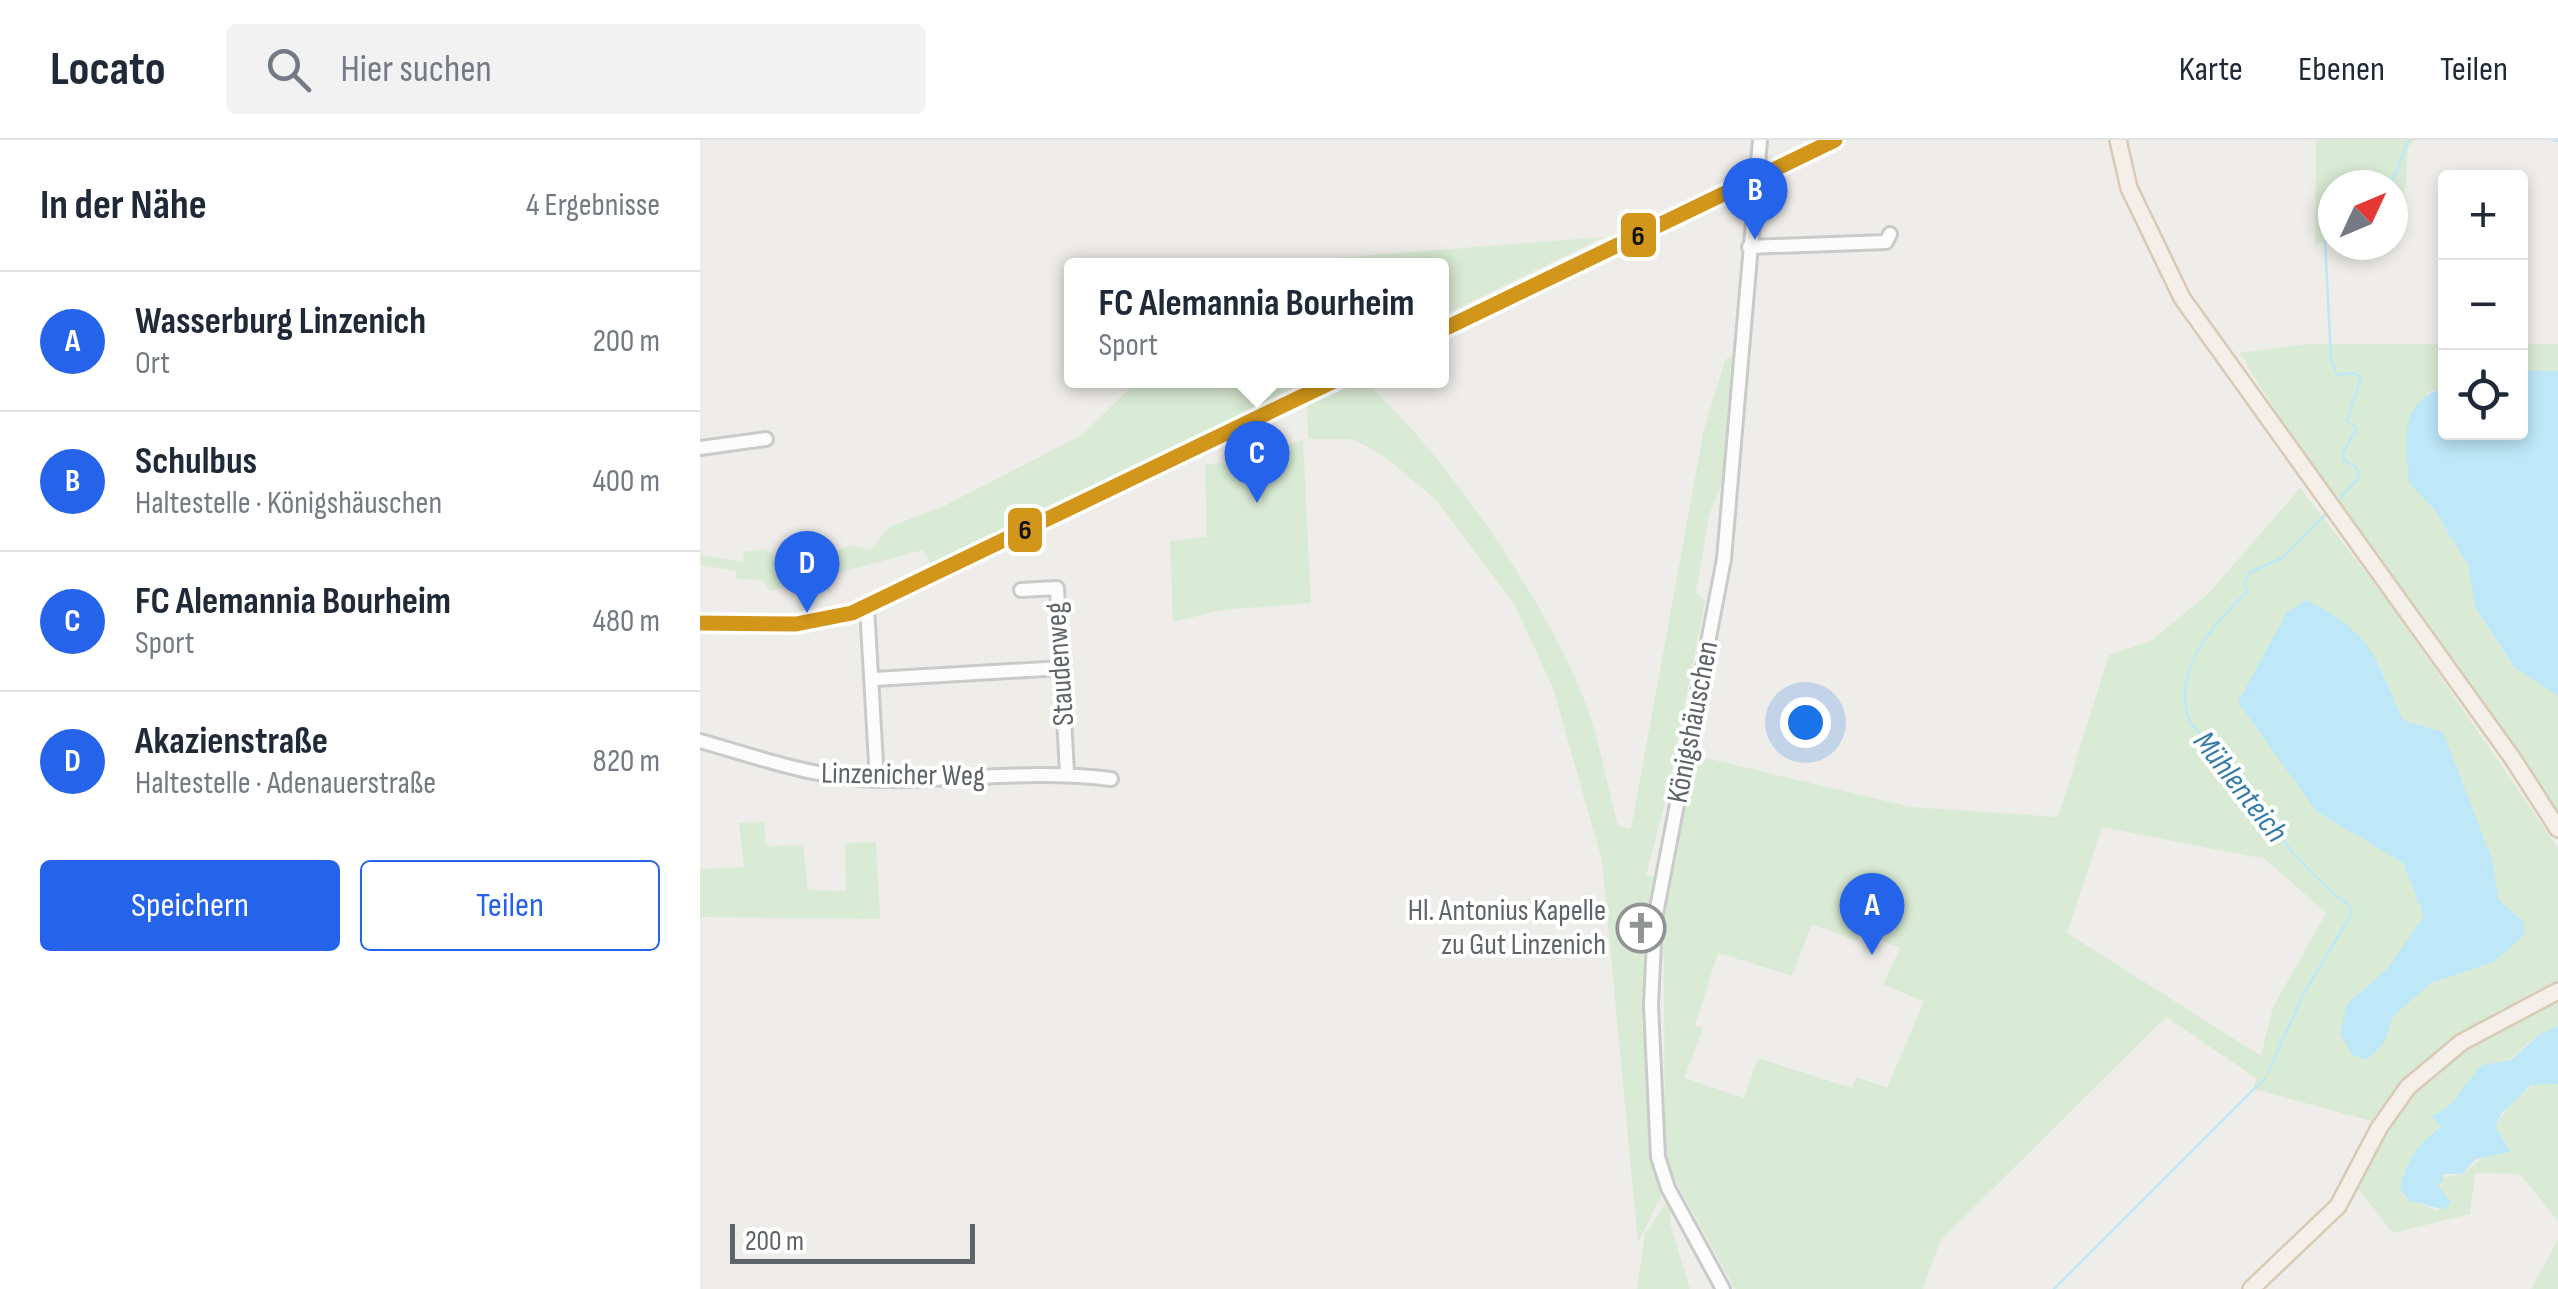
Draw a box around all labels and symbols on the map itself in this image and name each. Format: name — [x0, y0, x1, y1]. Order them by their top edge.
pin: B — [1722, 158, 1788, 240]
north arrow — [2318, 170, 2408, 260]
line badge: 6 — [1619, 211, 1658, 259]
text: 6 — [1631, 220, 1645, 253]
pin: C — [1224, 420, 1290, 503]
line badge: 6 — [1006, 506, 1044, 554]
text: 6 — [1018, 514, 1032, 547]
pin: D — [774, 530, 840, 613]
street label: Staudenweg — [1038, 601, 1082, 727]
street label: Königshäuschen — [1660, 638, 1726, 806]
your location — [1780, 697, 1831, 748]
water label: Mühlenteich — [2184, 724, 2296, 850]
street label: Linzenicher Weg — [821, 756, 985, 794]
pin: A — [1840, 872, 1904, 955]
place label: Hl. Antonius Kapelle zu Gut Linzenich — [1408, 893, 1606, 963]
church icon: Hl. Antonius Kapelle zu Gut Linzenich — [1615, 902, 1667, 954]
scale bar — [730, 1219, 975, 1264]

